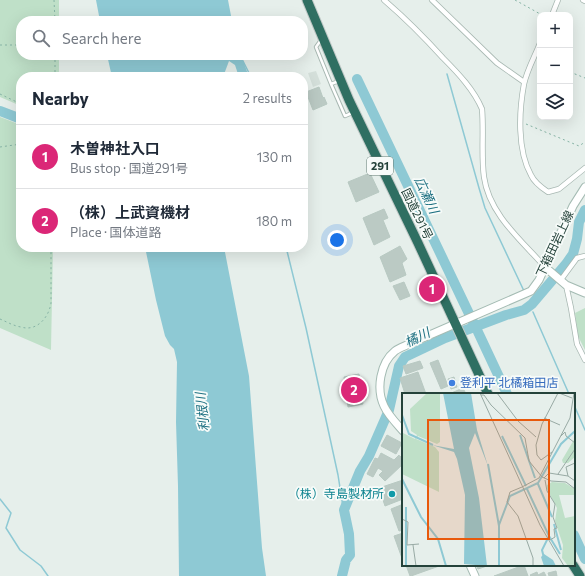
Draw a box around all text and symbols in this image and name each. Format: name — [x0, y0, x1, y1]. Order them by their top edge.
map controls — [537, 12, 573, 120]
button: + — [537, 12, 573, 48]
search box — [16, 16, 308, 60]
icon: search — [30, 27, 52, 49]
text: Search here — [62, 29, 141, 47]
button: − — [537, 48, 573, 84]
button: layers — [537, 84, 573, 120]
text: Nearby — [32, 88, 89, 109]
text: 2 results — [243, 90, 292, 106]
text: 木曽神社入口 — [70, 139, 160, 157]
text: 1 — [42, 149, 48, 165]
text: 130 m — [257, 149, 292, 165]
road number: 291 — [367, 157, 393, 175]
text: Bus stop · 国道291号 — [70, 160, 188, 176]
water label: 広瀬川 — [412, 174, 443, 218]
street label: 国道291号 — [400, 186, 436, 241]
text: （株）上武資機材 — [70, 203, 190, 221]
street label: 下箱田岩上線 — [533, 208, 576, 279]
text: 2 — [41, 213, 49, 229]
text: 180 m — [256, 213, 292, 229]
text: Place · 国体道路 — [70, 224, 162, 240]
your location — [327, 230, 347, 250]
pin: 1 — [419, 274, 445, 304]
water label: 橘川 — [402, 323, 434, 350]
pin: 2 — [341, 375, 367, 405]
place label: 登利平 北橘箱田店 — [460, 375, 558, 389]
marker: 登利平 北橘箱田店 — [447, 378, 457, 388]
water label: 利根川 — [192, 390, 212, 432]
inset map — [402, 393, 575, 566]
place label: （株）寺島製材所 — [288, 486, 384, 500]
marker: （株）寺島製材所 — [387, 489, 397, 499]

